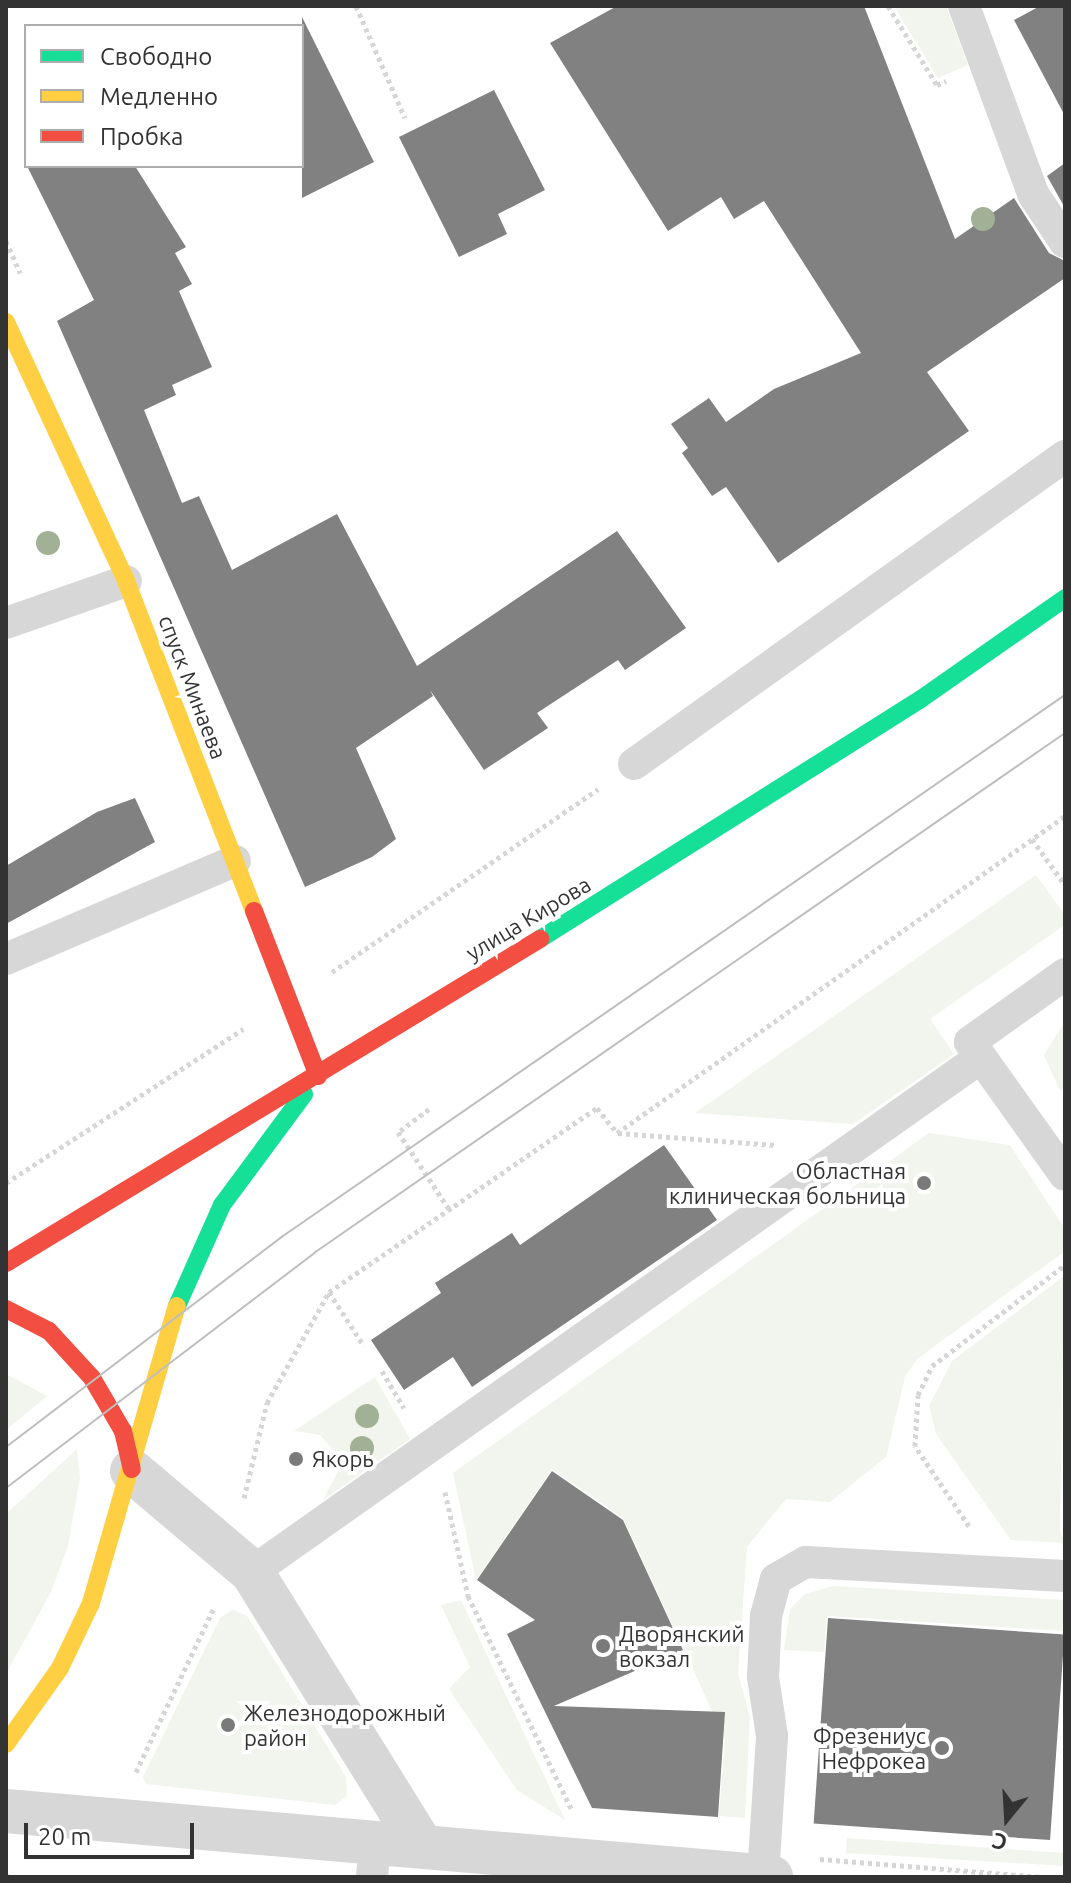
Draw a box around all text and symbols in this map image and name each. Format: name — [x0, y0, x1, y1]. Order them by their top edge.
legend — [24, 24, 304, 168]
text: Свободно — [100, 43, 212, 70]
text: Медленно — [100, 83, 218, 110]
text: Пробка — [100, 123, 183, 150]
street label: спуск Минаева — [153, 611, 233, 763]
street label: улица Кирова — [461, 870, 595, 966]
place label: Областная клиническая больница — [669, 1157, 906, 1208]
marker: Областная клиническая больница — [913, 1172, 935, 1194]
place label: Якорь — [312, 1446, 374, 1472]
marker: Якорь — [287, 1450, 305, 1468]
place label: Дворянский вокзал — [619, 1620, 745, 1672]
marker: Дворянский вокзал — [594, 1637, 612, 1655]
place label: Железнодорожный район — [244, 1699, 446, 1750]
marker: Железнодорожный район — [219, 1716, 237, 1734]
place label: Фрезениус Нефрокеа — [813, 1722, 926, 1774]
marker: Фрезениус Нефрокеа — [933, 1739, 951, 1757]
north arrow — [967, 1779, 1047, 1859]
scale bar — [28, 1807, 198, 1857]
text: 20 m — [38, 1823, 91, 1850]
text: С — [989, 1828, 1010, 1856]

